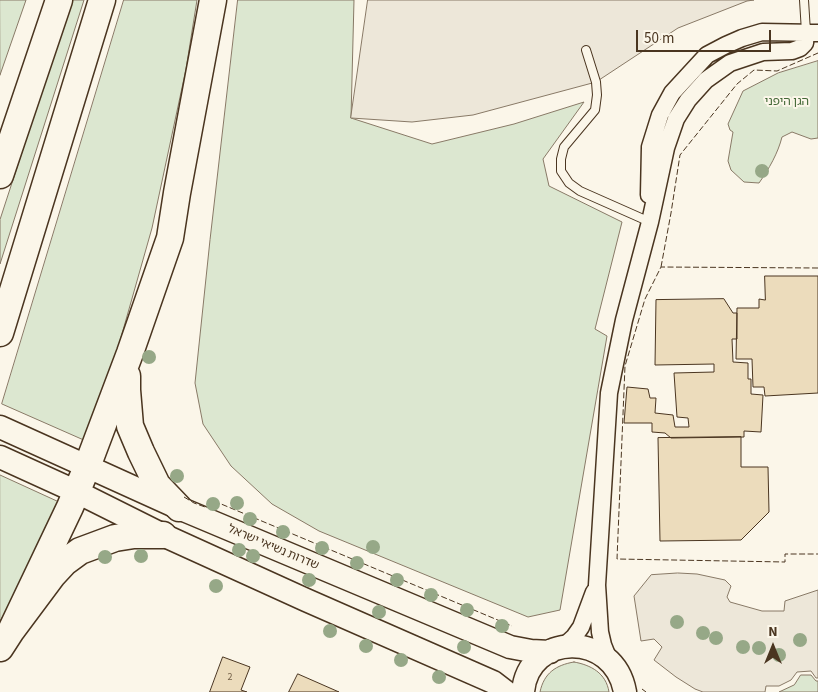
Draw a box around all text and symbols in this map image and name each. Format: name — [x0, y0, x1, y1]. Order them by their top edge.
scale bar — [638, 20, 773, 52]
text: 50 m — [644, 28, 674, 49]
park label: הגן היפני — [765, 95, 809, 109]
street label: שדרות נשיאי ישראל — [225, 522, 321, 574]
north arrow — [748, 622, 798, 672]
text: N — [768, 622, 778, 642]
house number: 2 — [228, 672, 232, 684]

